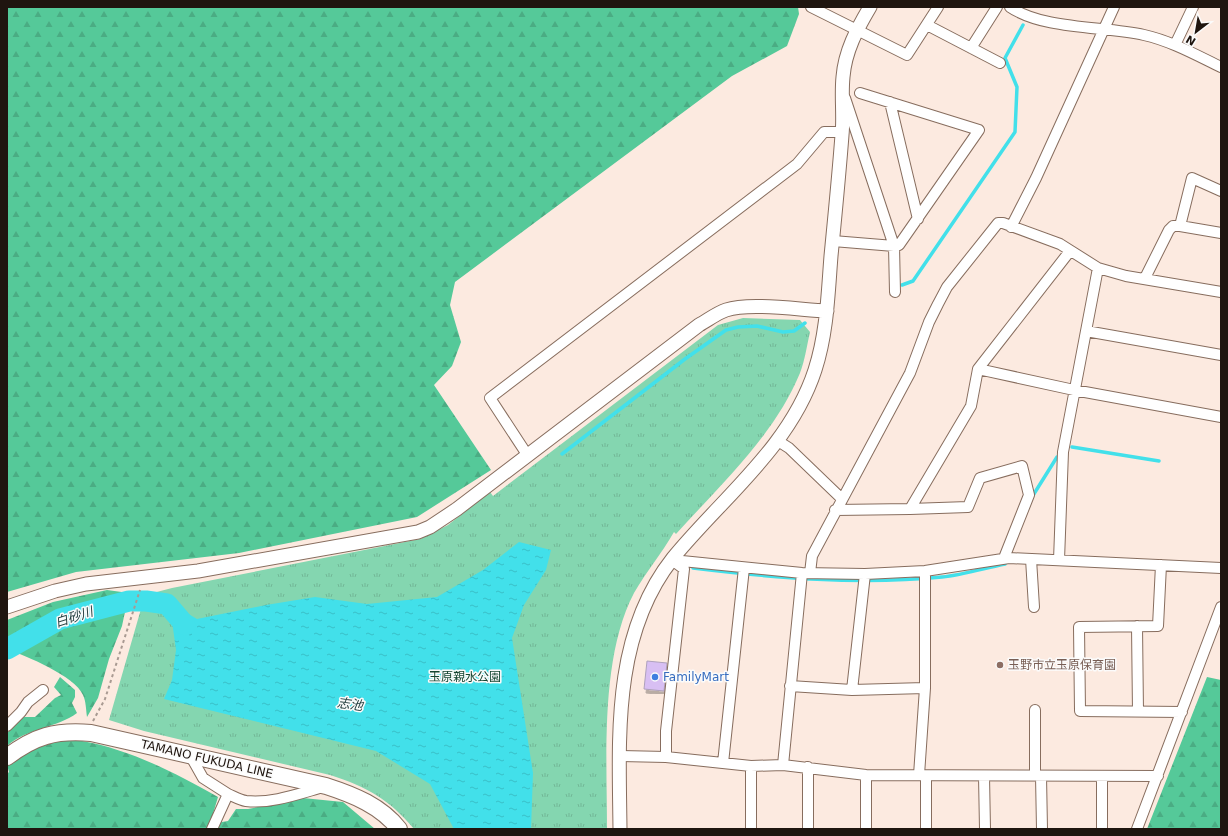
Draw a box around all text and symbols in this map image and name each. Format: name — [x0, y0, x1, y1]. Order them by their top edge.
north arrow — [1176, 12, 1216, 52]
text: N — [1184, 32, 1198, 48]
water label: 白砂川 — [53, 603, 97, 630]
place label: 玉野市立玉原保育園 — [1008, 658, 1116, 672]
marker: 玉野市立玉原保育園 — [995, 660, 1005, 670]
park label: 玉原親水公園 — [429, 670, 501, 684]
place label: FamilyMart — [663, 670, 729, 684]
marker: FamilyMart — [650, 672, 660, 682]
water label: 志池 — [336, 695, 366, 714]
street label: TAMANO FUKUDA LINE — [139, 737, 274, 781]

